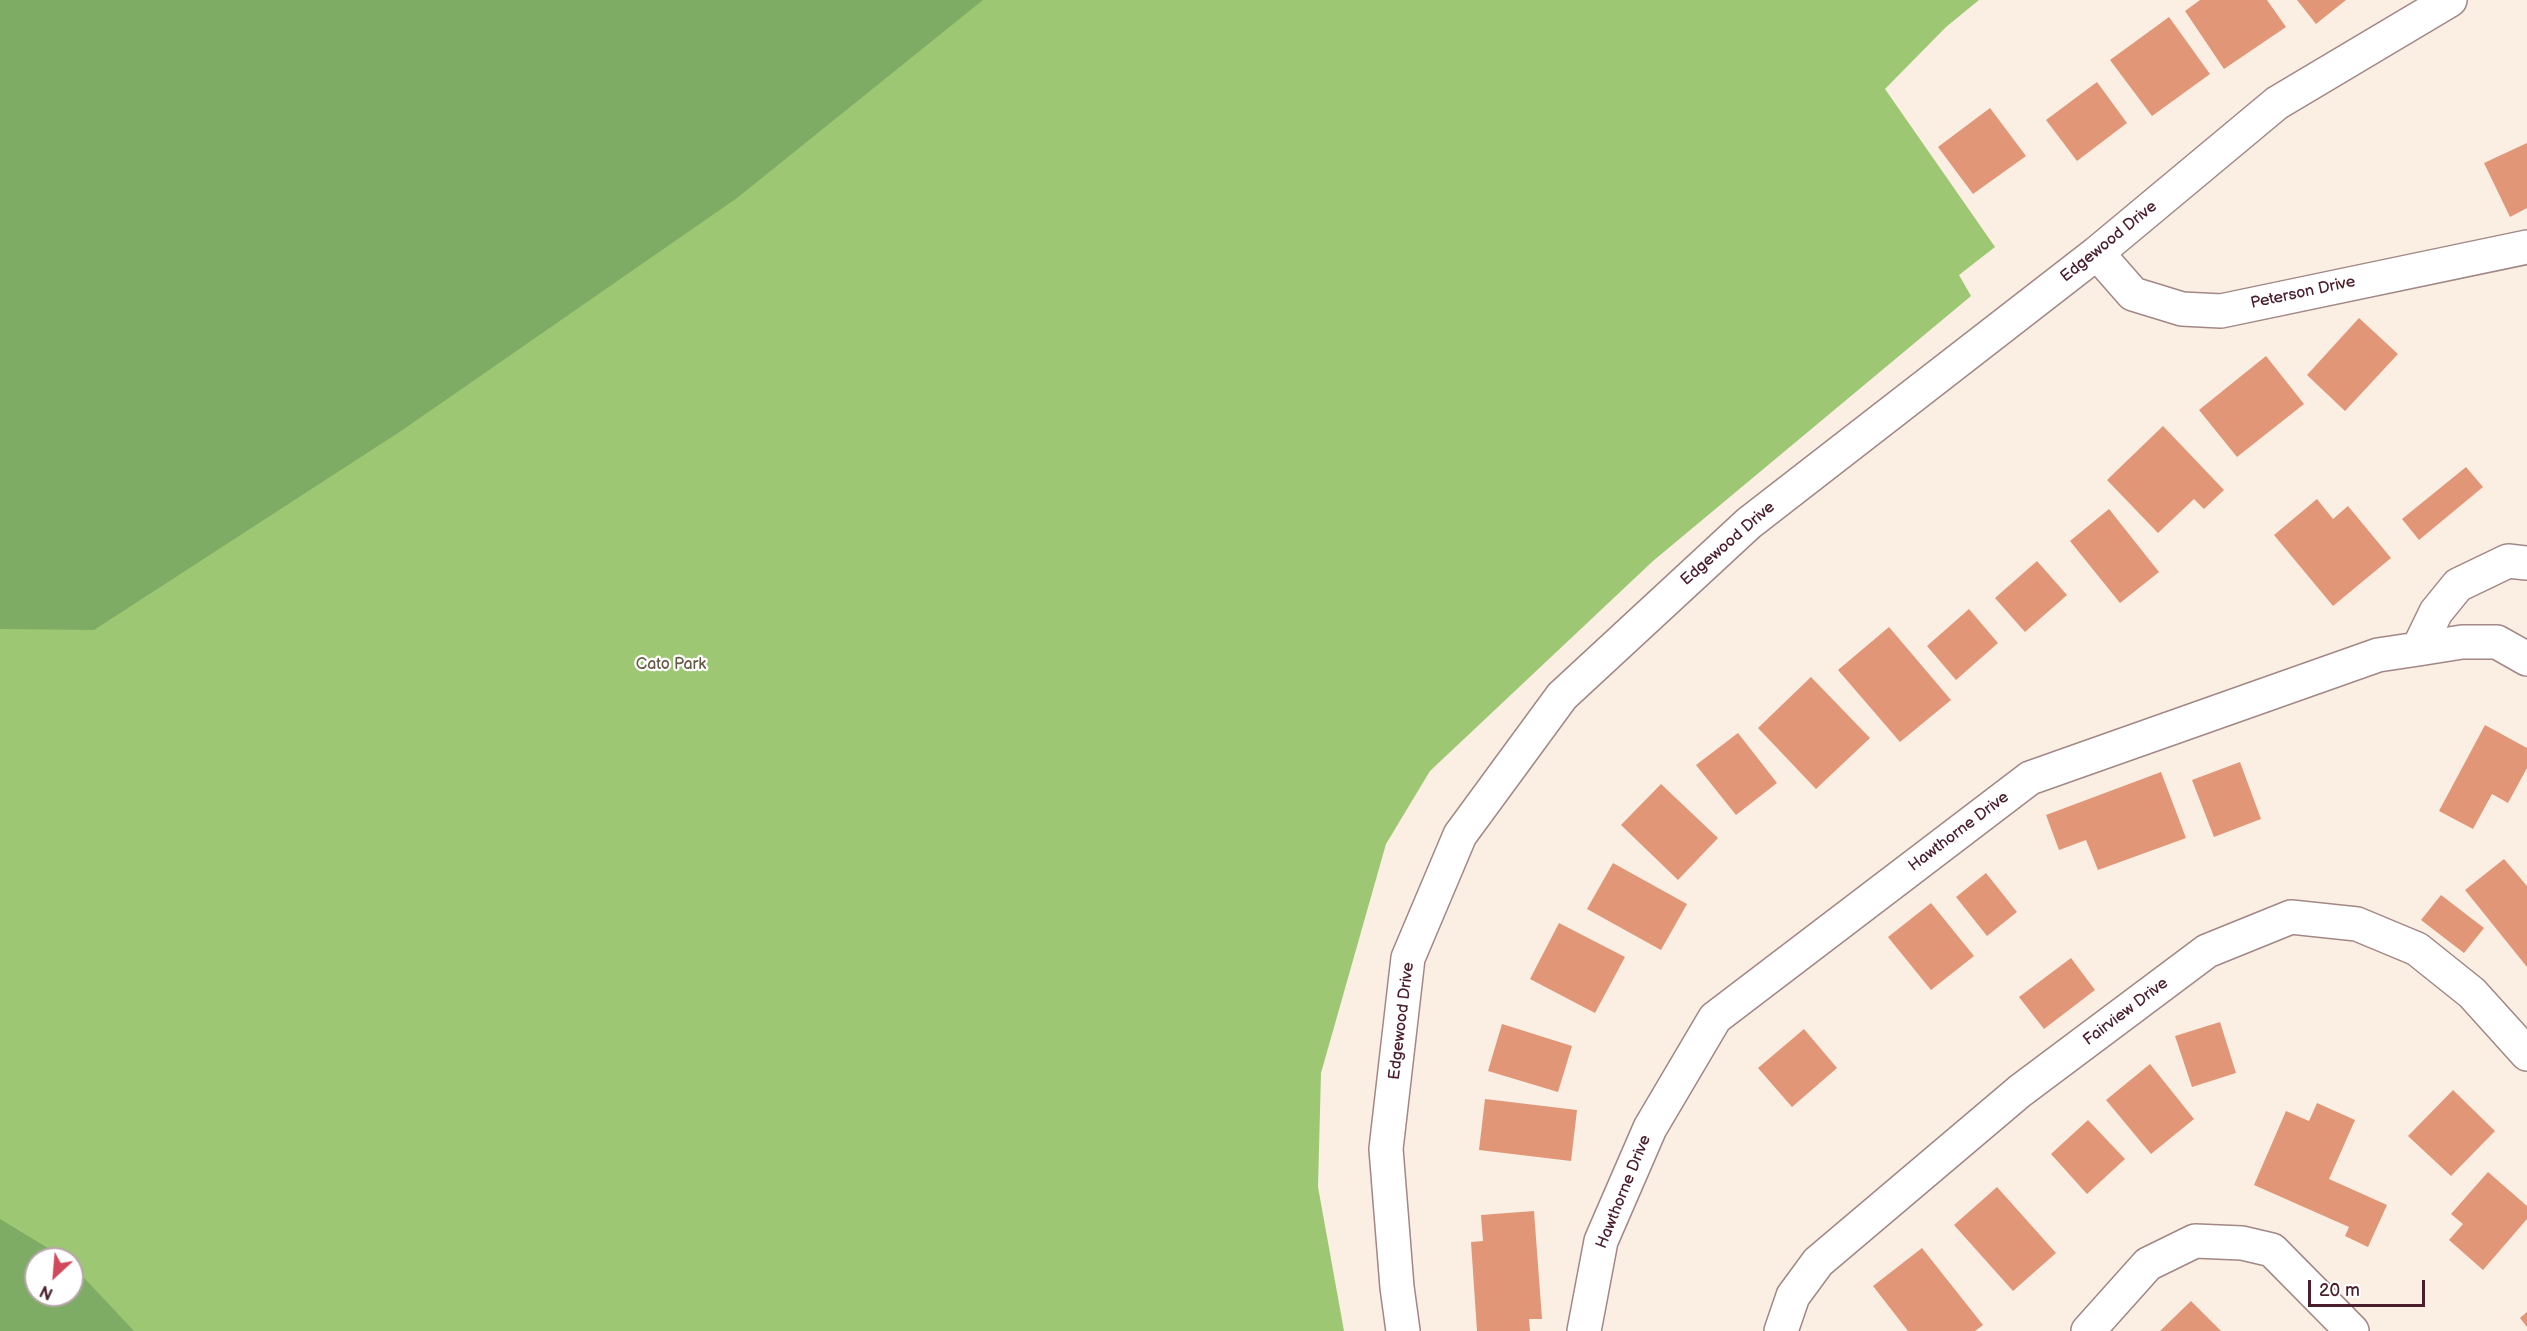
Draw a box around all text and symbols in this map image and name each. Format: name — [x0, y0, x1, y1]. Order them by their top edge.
street label: Edgewood Drive — [2057, 197, 2161, 287]
street label: Peterson Drive — [2249, 273, 2357, 313]
street label: Edgewood Drive — [1677, 498, 1779, 590]
park label: Cato Park — [636, 655, 706, 675]
street label: Hawthorne Drive — [1905, 788, 2013, 876]
street label: Edgewood Drive — [1385, 961, 1419, 1081]
street label: Fairview Drive — [2080, 974, 2172, 1050]
street label: Hawthorne Drive — [1592, 1132, 1656, 1252]
north arrow — [24, 1247, 84, 1307]
scale bar — [2311, 1268, 2428, 1306]
text: 20 m — [2319, 1280, 2360, 1301]
text: N — [37, 1281, 56, 1303]

